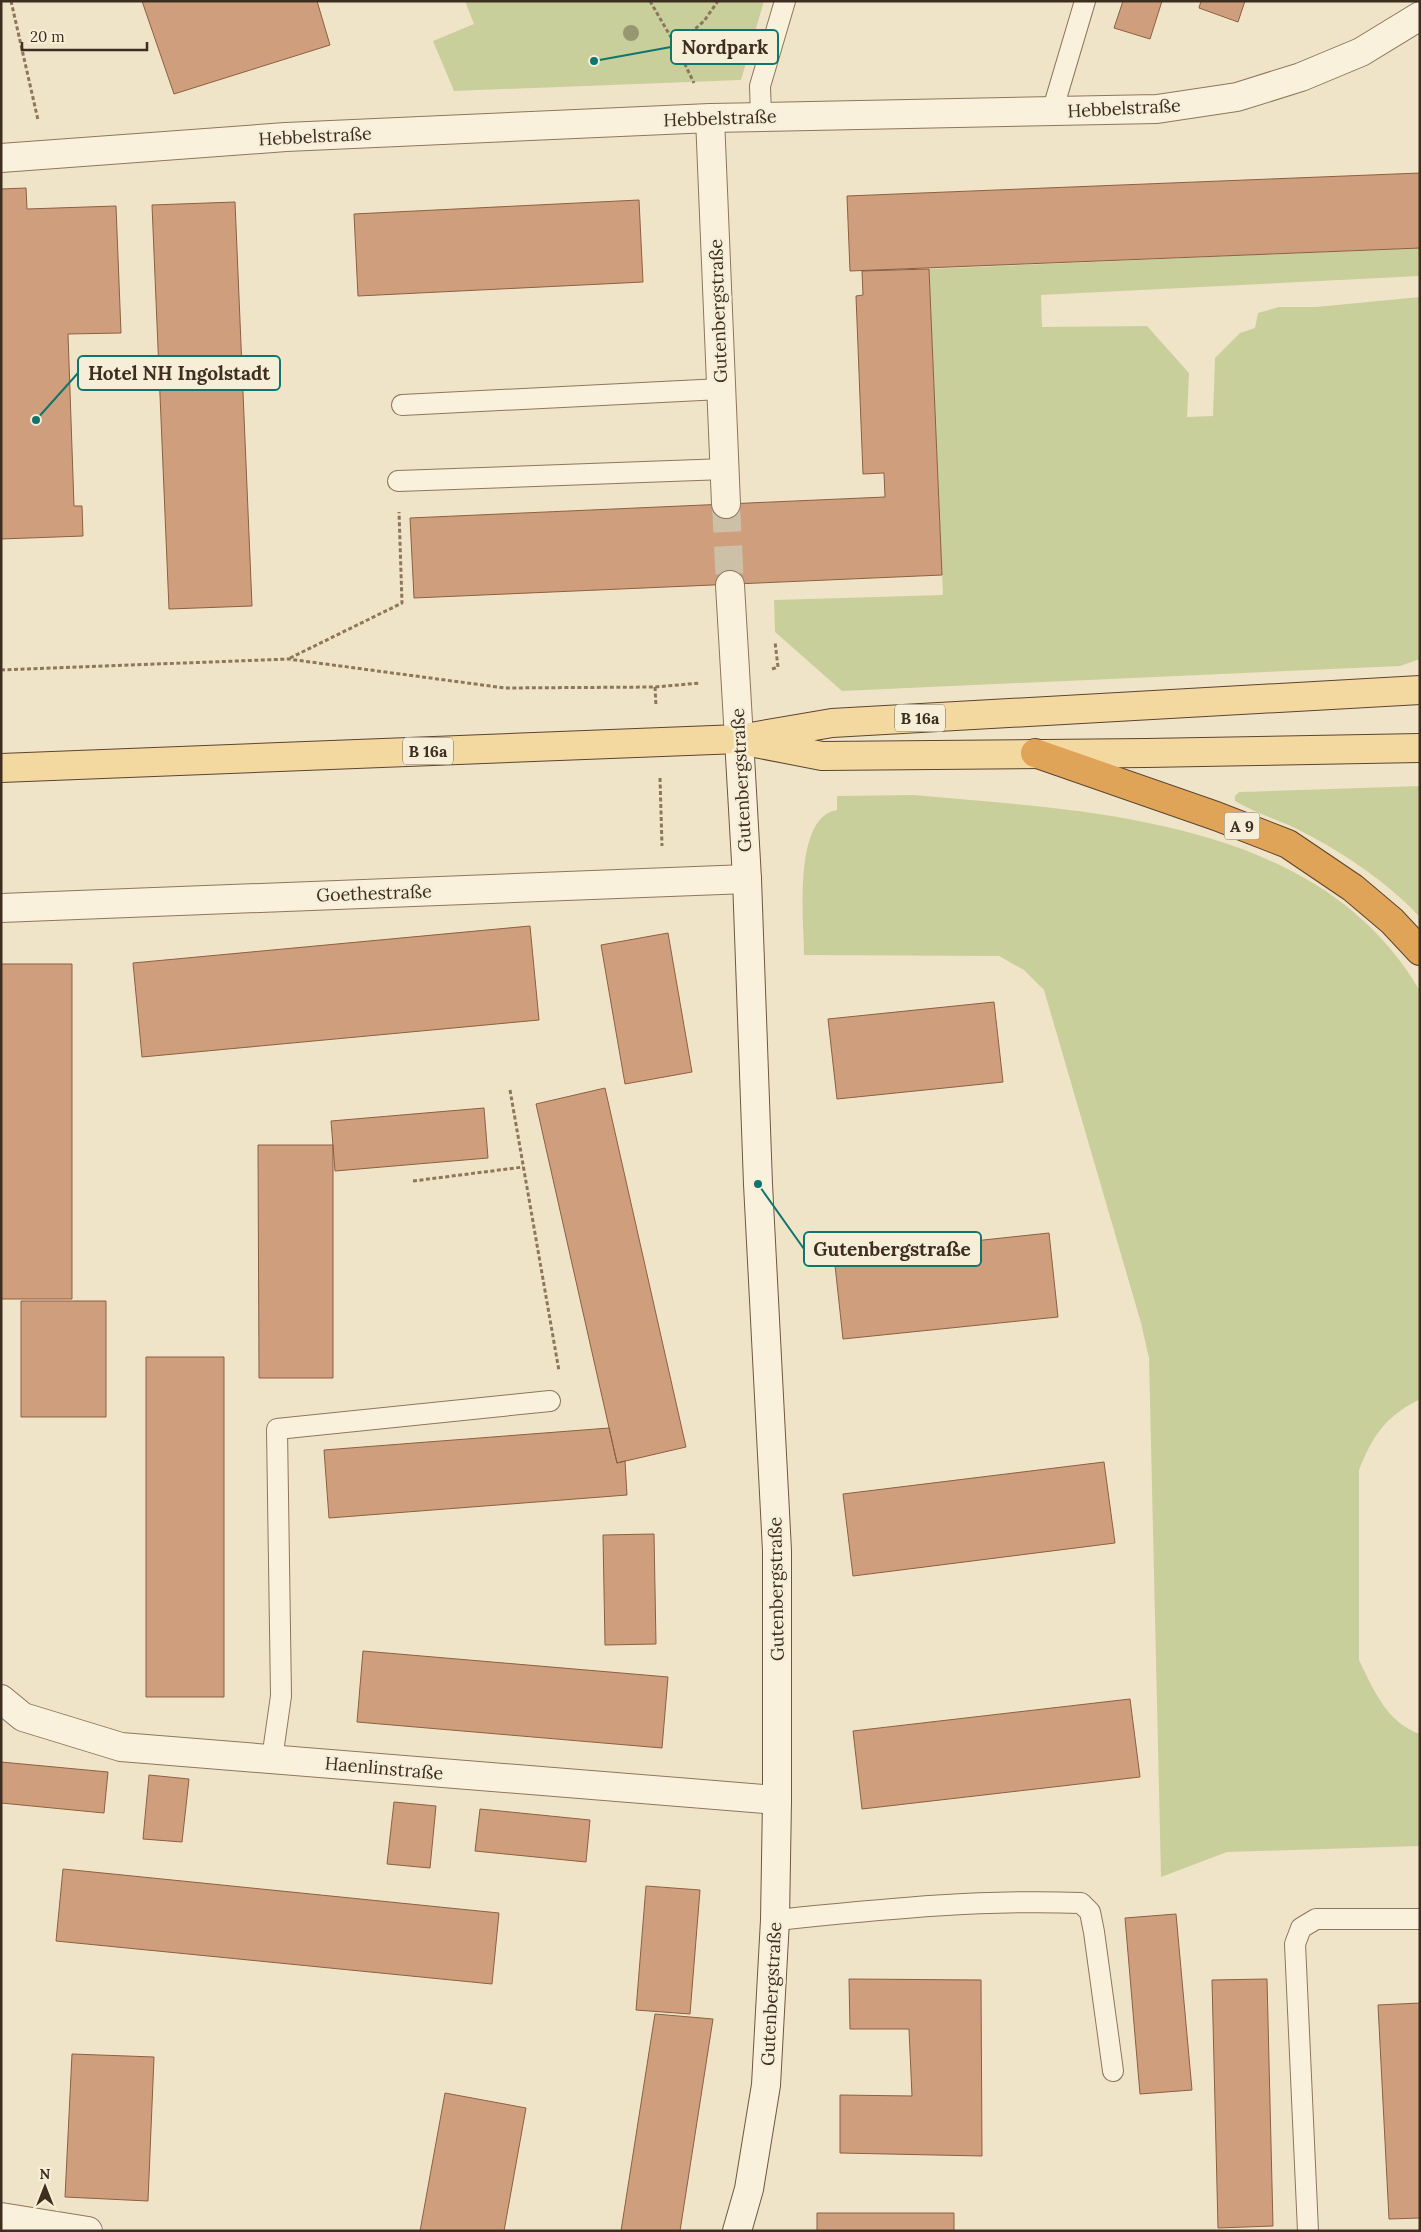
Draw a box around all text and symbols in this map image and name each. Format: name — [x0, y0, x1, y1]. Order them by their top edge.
scale bar — [22, 20, 148, 52]
text: 20 m — [30, 27, 65, 46]
callout: Nordpark — [671, 30, 778, 64]
text: Nordpark — [682, 35, 768, 59]
street label: Hebbelstraße — [1067, 94, 1181, 122]
street label: Hebbelstraße — [663, 105, 777, 131]
street label: Hebbelstraße — [258, 122, 372, 150]
street label: Gutenbergstraße — [704, 238, 732, 383]
callout: Hotel NH Ingolstadt — [78, 356, 280, 390]
text: Hotel NH Ingolstadt — [88, 361, 271, 385]
road number: B 16a — [895, 704, 945, 731]
street label: Gutenbergstraße — [726, 707, 756, 853]
road number: B 16a — [403, 738, 453, 764]
road number: A 9 — [1224, 812, 1260, 839]
street label: Goethestraße — [316, 879, 432, 907]
callout: Gutenbergstraße — [804, 1232, 981, 1266]
text: Gutenbergstraße — [813, 1237, 971, 1261]
street label: Gutenbergstraße — [763, 1516, 789, 1661]
street label: Haenlinstraße — [324, 1751, 445, 1785]
street label: Gutenbergstraße — [756, 1921, 786, 2067]
north arrow — [20, 2162, 70, 2212]
text: N — [40, 2165, 51, 2183]

